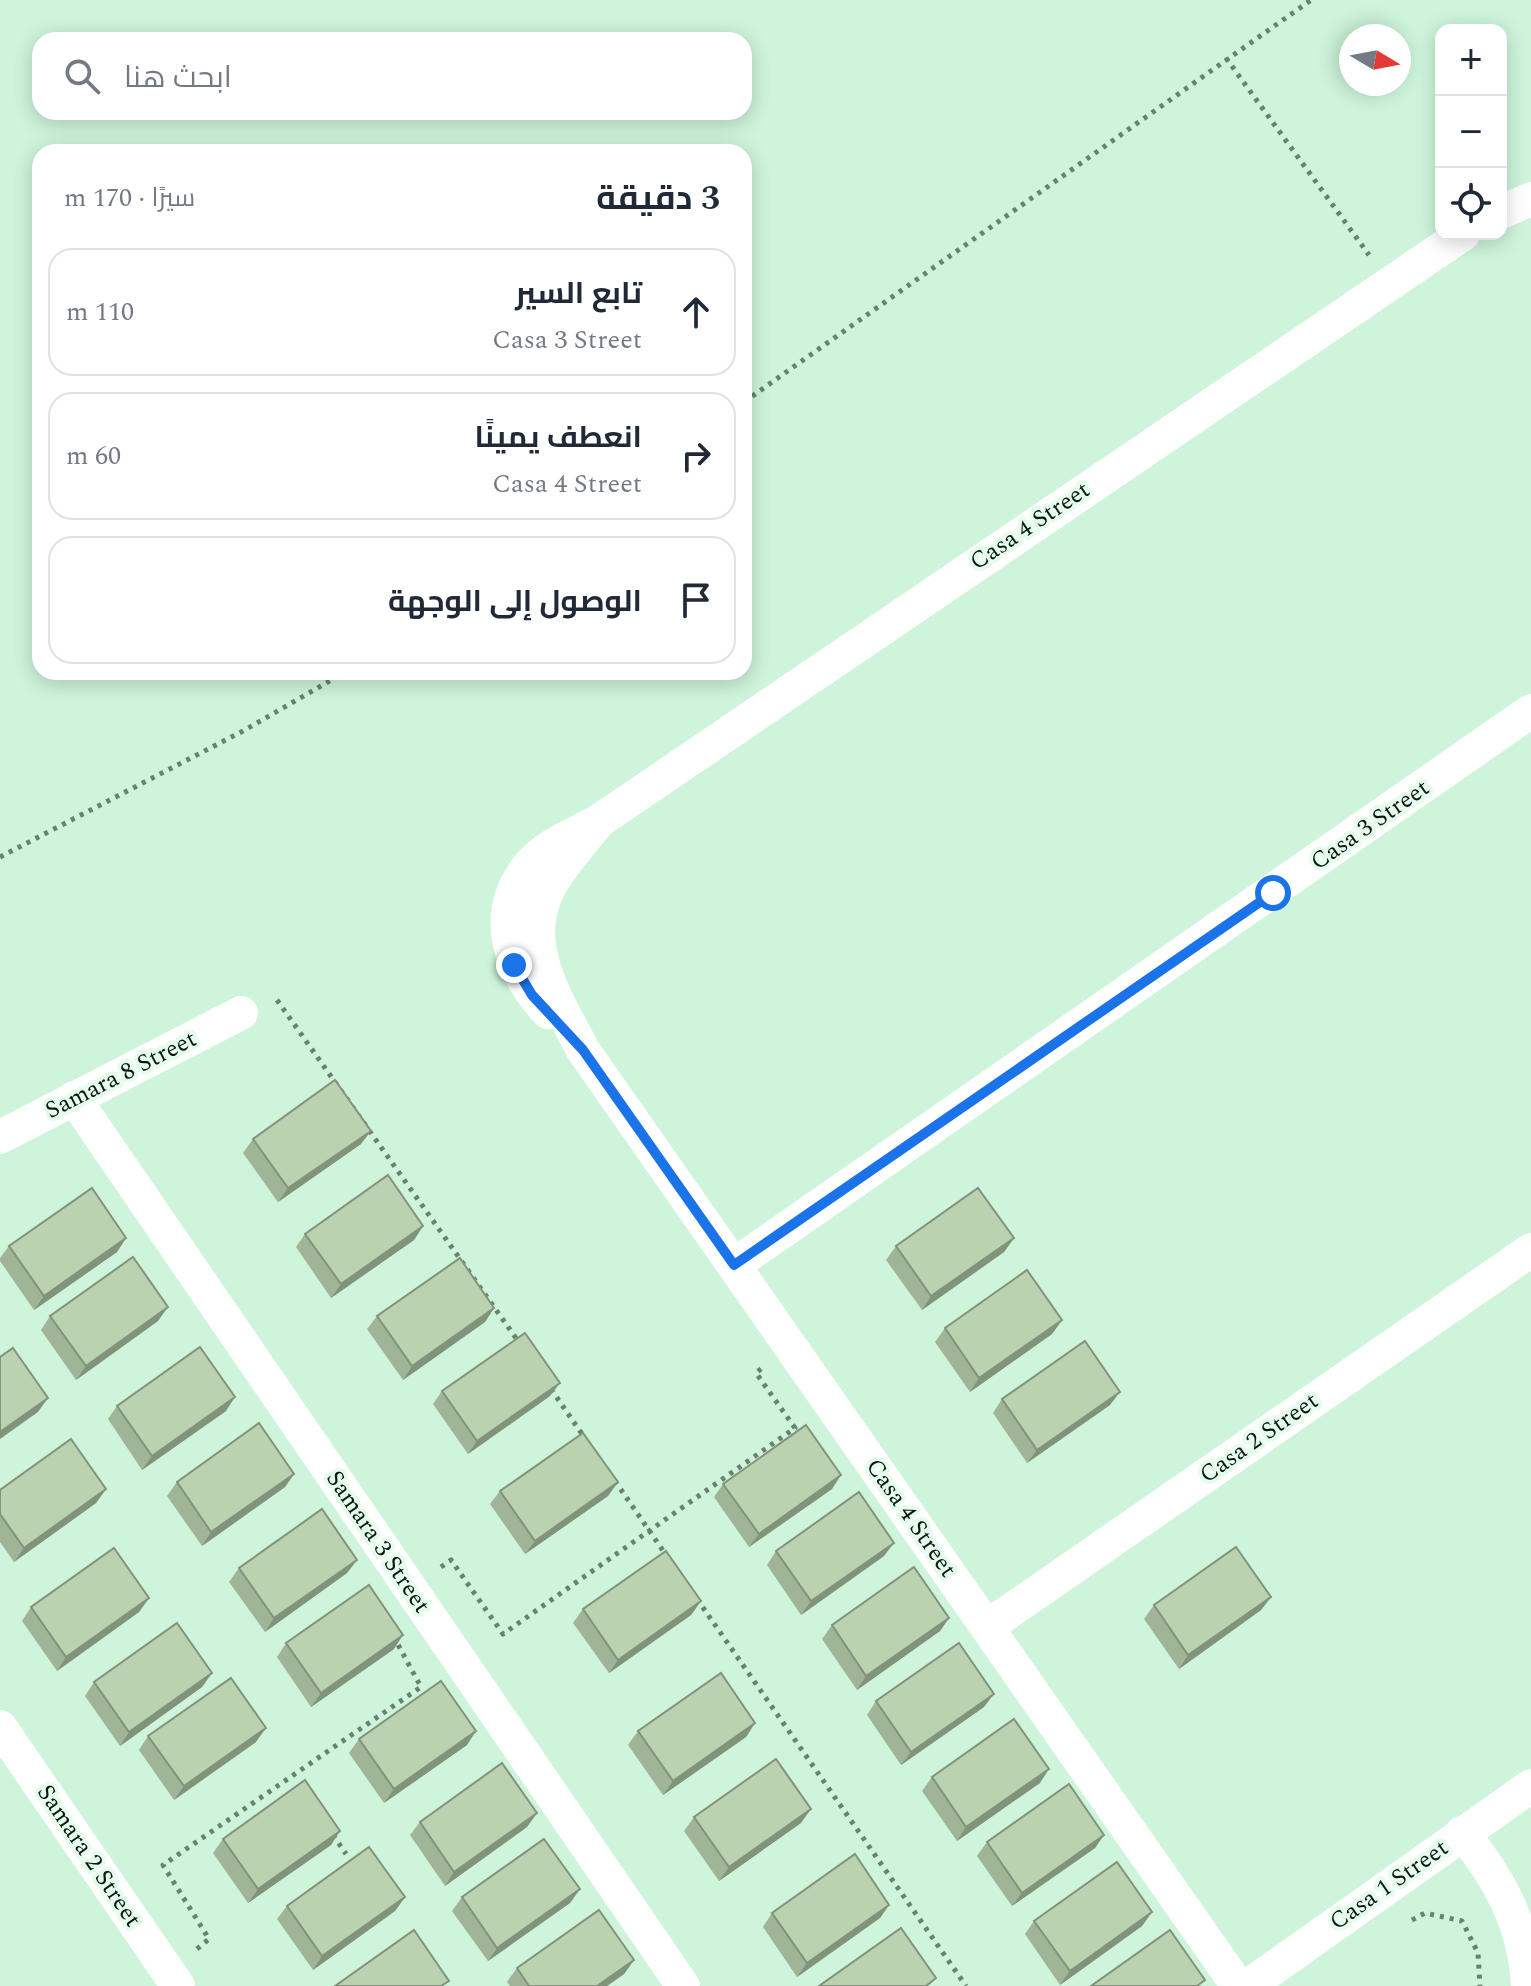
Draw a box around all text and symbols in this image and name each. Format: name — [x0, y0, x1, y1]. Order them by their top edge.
north arrow — [1339, 24, 1411, 96]
map controls — [1435, 24, 1507, 240]
button: + — [1435, 24, 1507, 96]
search box — [32, 32, 752, 120]
icon: search — [60, 54, 104, 98]
text: ابحث هنا — [124, 55, 232, 101]
button: − — [1435, 96, 1507, 168]
button: locate — [1435, 168, 1507, 240]
text: 3 دقيقة — [596, 173, 720, 225]
text: سيرًا · 170 m — [64, 178, 195, 218]
text: تابع السير — [515, 271, 642, 317]
icon: ahead — [674, 290, 718, 334]
text: 110 m — [66, 292, 134, 332]
text: Casa 3 Street — [492, 320, 642, 360]
text: انعطف يمينًا — [475, 415, 642, 461]
icon: right — [674, 434, 718, 478]
text: 60 m — [66, 436, 121, 476]
text: Casa 4 Street — [492, 464, 642, 504]
street label: Casa 4 Street — [963, 472, 1097, 580]
icon: arrive — [674, 578, 718, 622]
text: الوصول إلى الوجهة — [388, 579, 642, 625]
street label: Casa 3 Street — [1303, 771, 1437, 879]
route start — [1255, 875, 1291, 911]
route end — [496, 947, 532, 983]
street label: Samara 8 Street — [39, 1021, 203, 1129]
street label: Casa 2 Street — [1192, 1384, 1326, 1492]
street label: Casa 4 Street — [857, 1451, 965, 1585]
street label: Samara 3 Street — [317, 1463, 439, 1621]
street label: Samara 2 Street — [28, 1777, 150, 1935]
street label: Casa 1 Street — [1322, 1831, 1456, 1939]

